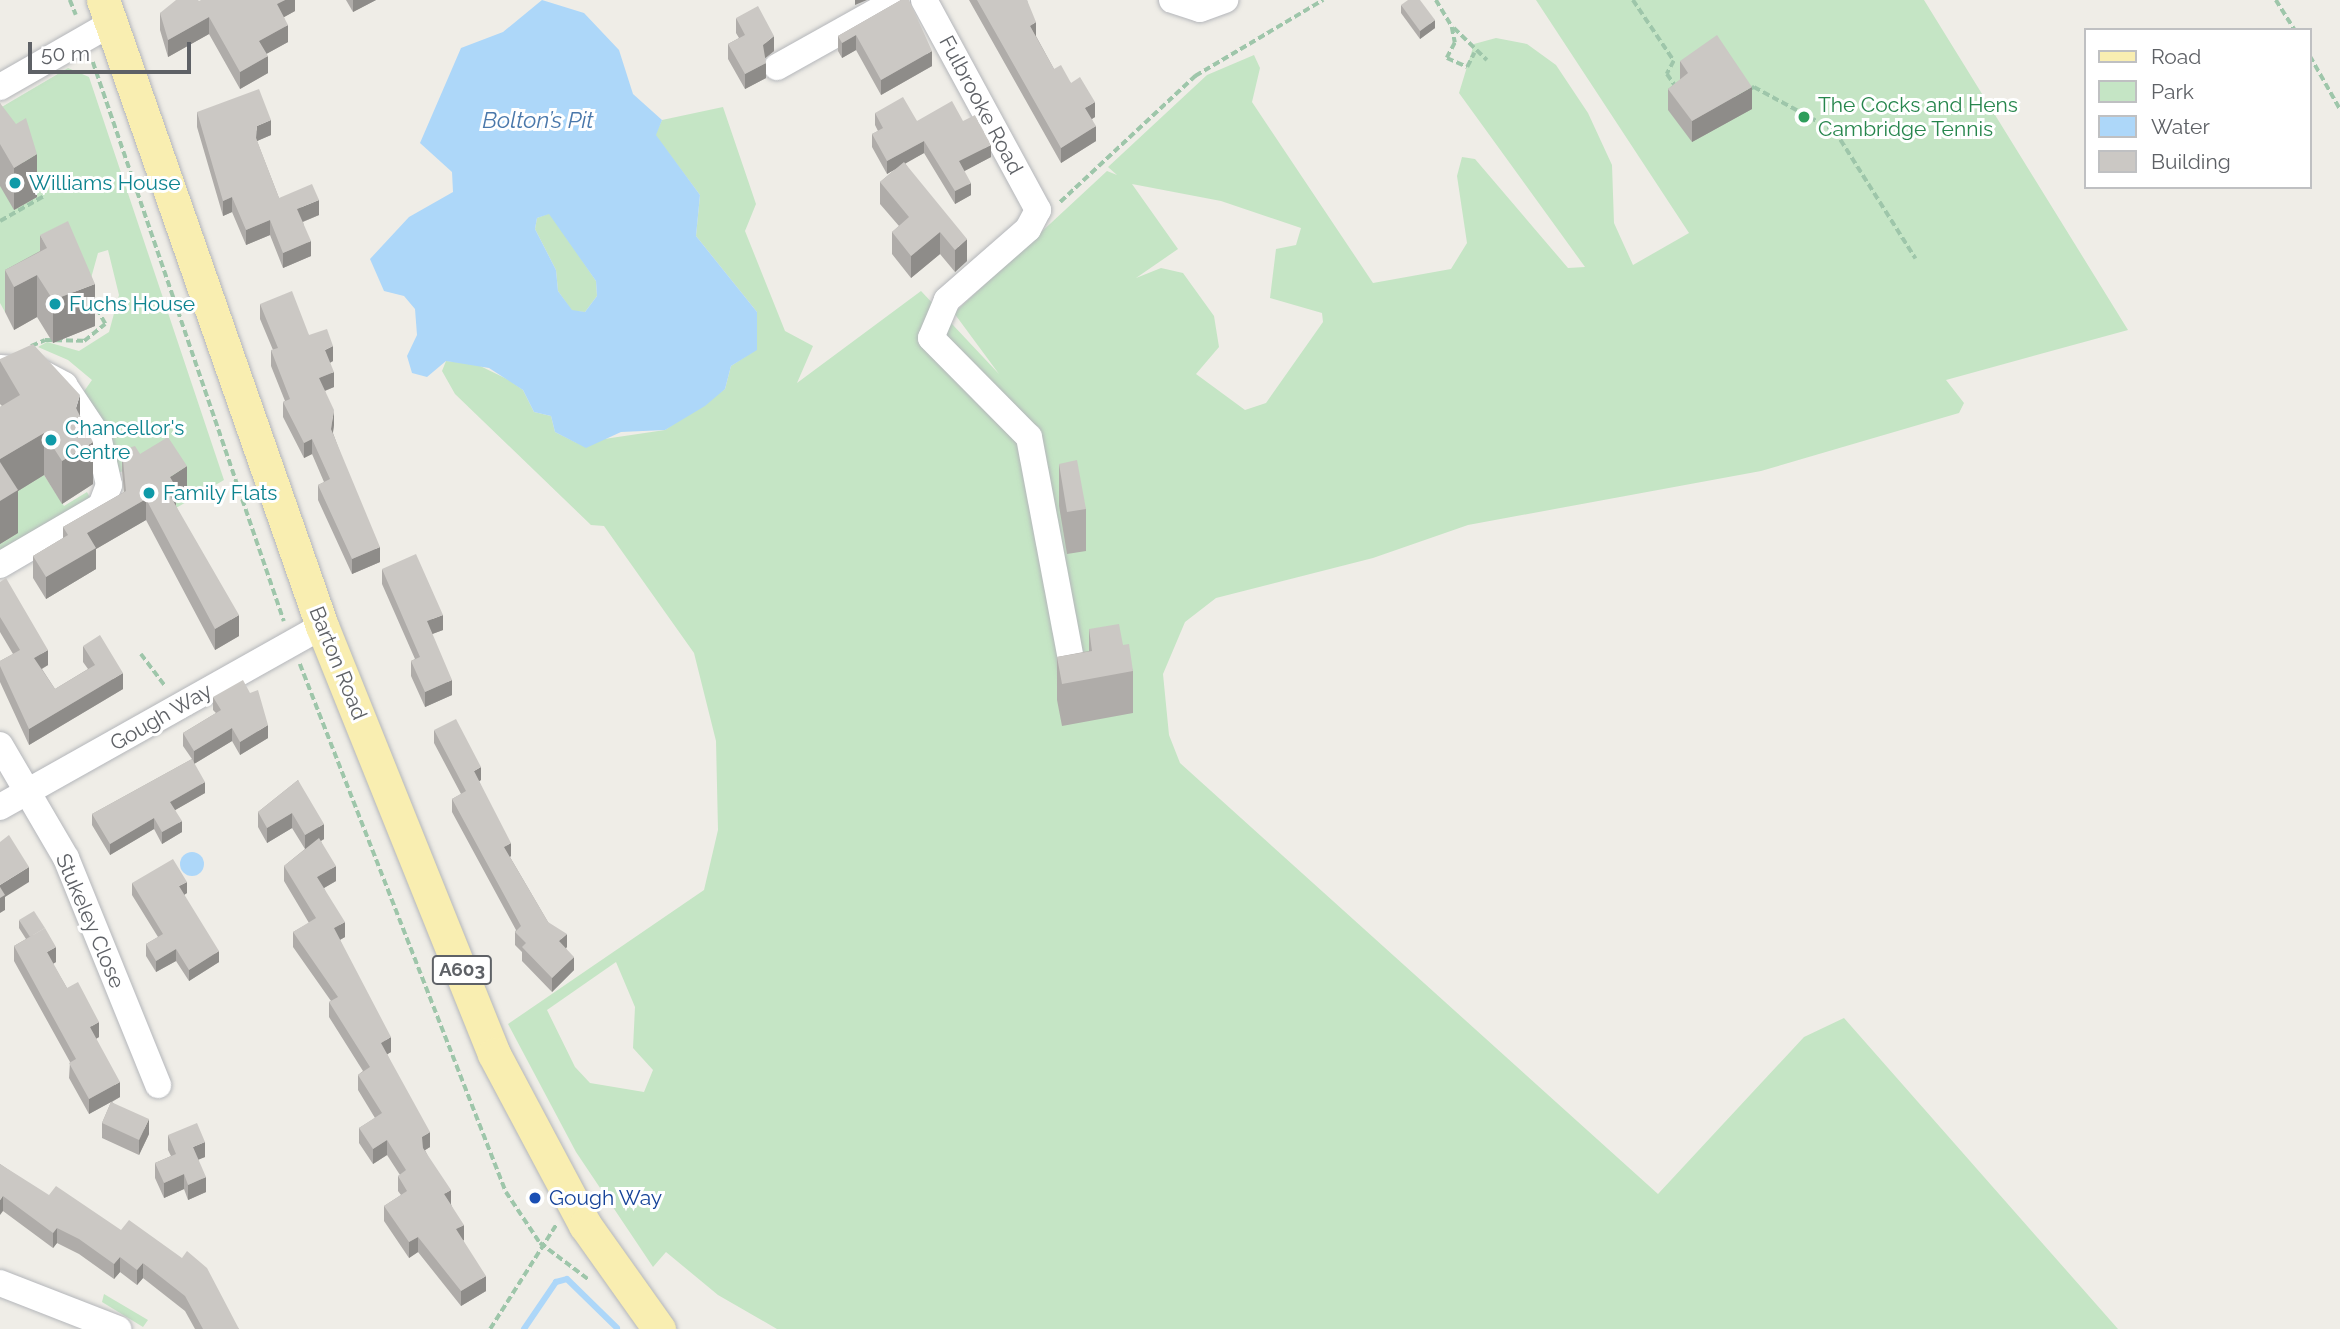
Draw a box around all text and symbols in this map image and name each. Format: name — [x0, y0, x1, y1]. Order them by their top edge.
scale bar — [32, 28, 194, 72]
legend — [2084, 28, 2312, 189]
street label: Fulbrooke Road — [934, 31, 1028, 179]
text: 50 m — [41, 41, 90, 66]
text: Road — [2151, 44, 2201, 69]
text: Park — [2151, 79, 2194, 104]
place label: The Cocks and Hens Cambridge Tennis — [1818, 92, 2018, 142]
water label: Bolton’s Pit — [482, 106, 594, 134]
marker: The Cocks and Hens Cambridge Tennis — [1796, 109, 1812, 125]
text: Water — [2151, 114, 2210, 139]
text: Building — [2151, 149, 2231, 174]
place label: Williams House — [29, 170, 181, 196]
marker: Williams House — [7, 175, 23, 191]
place label: Fuchs House — [69, 291, 195, 317]
marker: Fuchs House — [47, 296, 63, 312]
place label: Chancellor's Centre — [65, 415, 184, 465]
marker: Chancellor's Centre — [43, 432, 59, 448]
place label: Family Flats — [163, 480, 278, 506]
marker: Family Flats — [141, 485, 157, 501]
street label: Barton Road — [304, 603, 372, 723]
street label: Gough Way — [105, 678, 217, 756]
street label: Stukeley Close — [50, 850, 130, 992]
road number: A603 — [430, 954, 494, 986]
place label: Gough Way — [549, 1185, 663, 1211]
marker: Gough Way — [527, 1190, 543, 1206]

